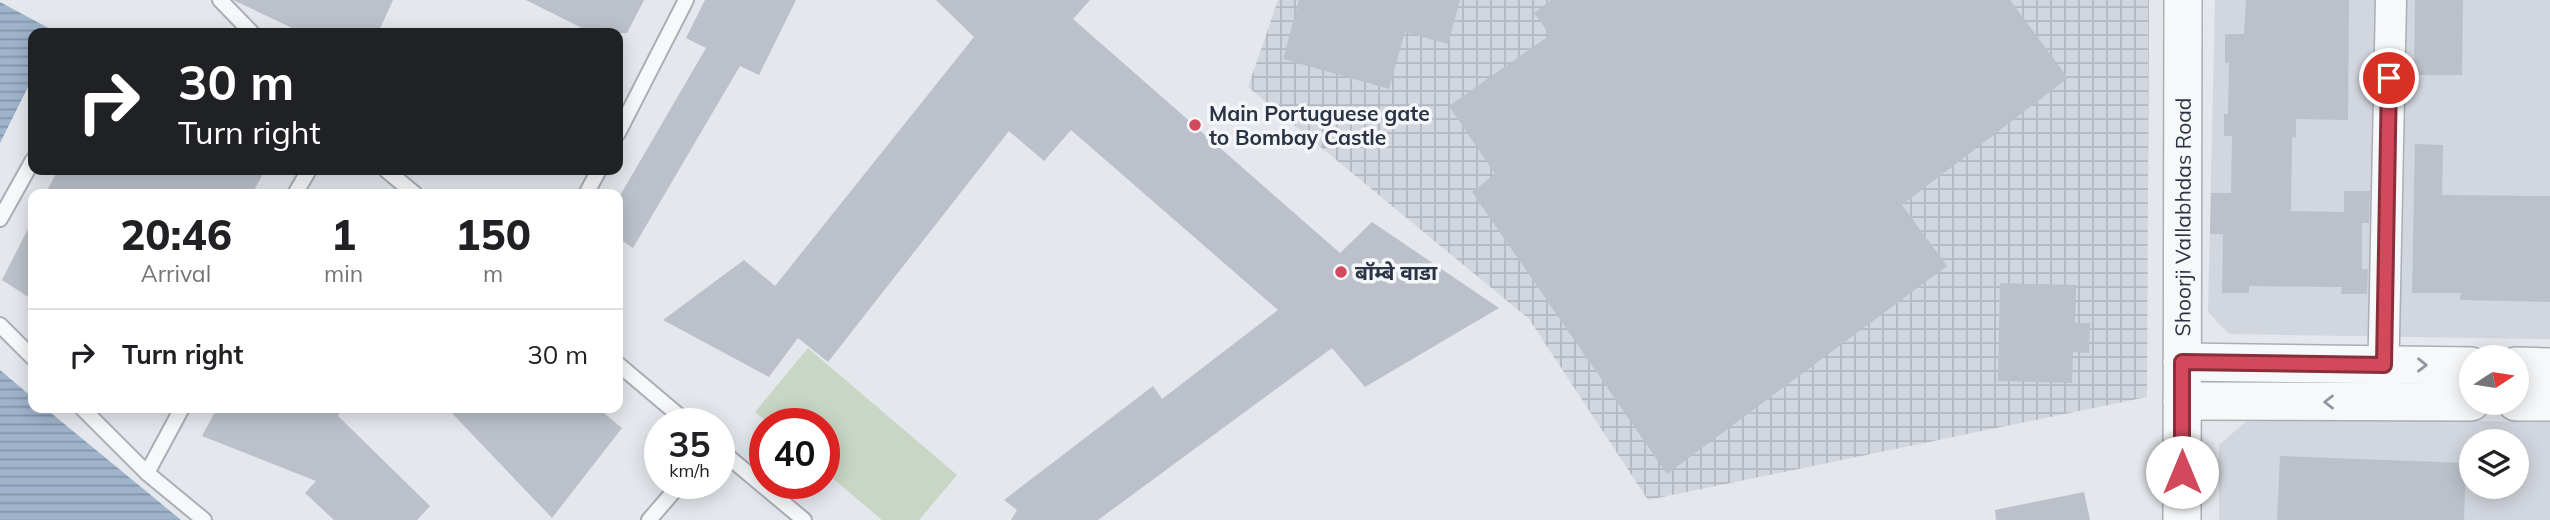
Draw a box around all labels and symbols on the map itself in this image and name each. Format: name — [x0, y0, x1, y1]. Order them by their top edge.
pin — [2359, 48, 2419, 108]
street label: Shoorji Vallabhdas Road — [2169, 98, 2196, 336]
place label: Main Portuguese gate to Bombay Castle — [1209, 100, 1430, 150]
marker: Main Portuguese gate to Bombay Castle — [1187, 117, 1203, 133]
place label: बॉम्बे वाडा — [1355, 259, 1438, 285]
marker: बॉम्बे वाडा — [1333, 264, 1349, 280]
north arrow — [2459, 345, 2529, 415]
one-way arrow — [2417, 357, 2428, 373]
one-way arrow — [2324, 394, 2334, 410]
speed limit sign: 40 — [749, 408, 840, 499]
position arrow — [2145, 435, 2219, 509]

